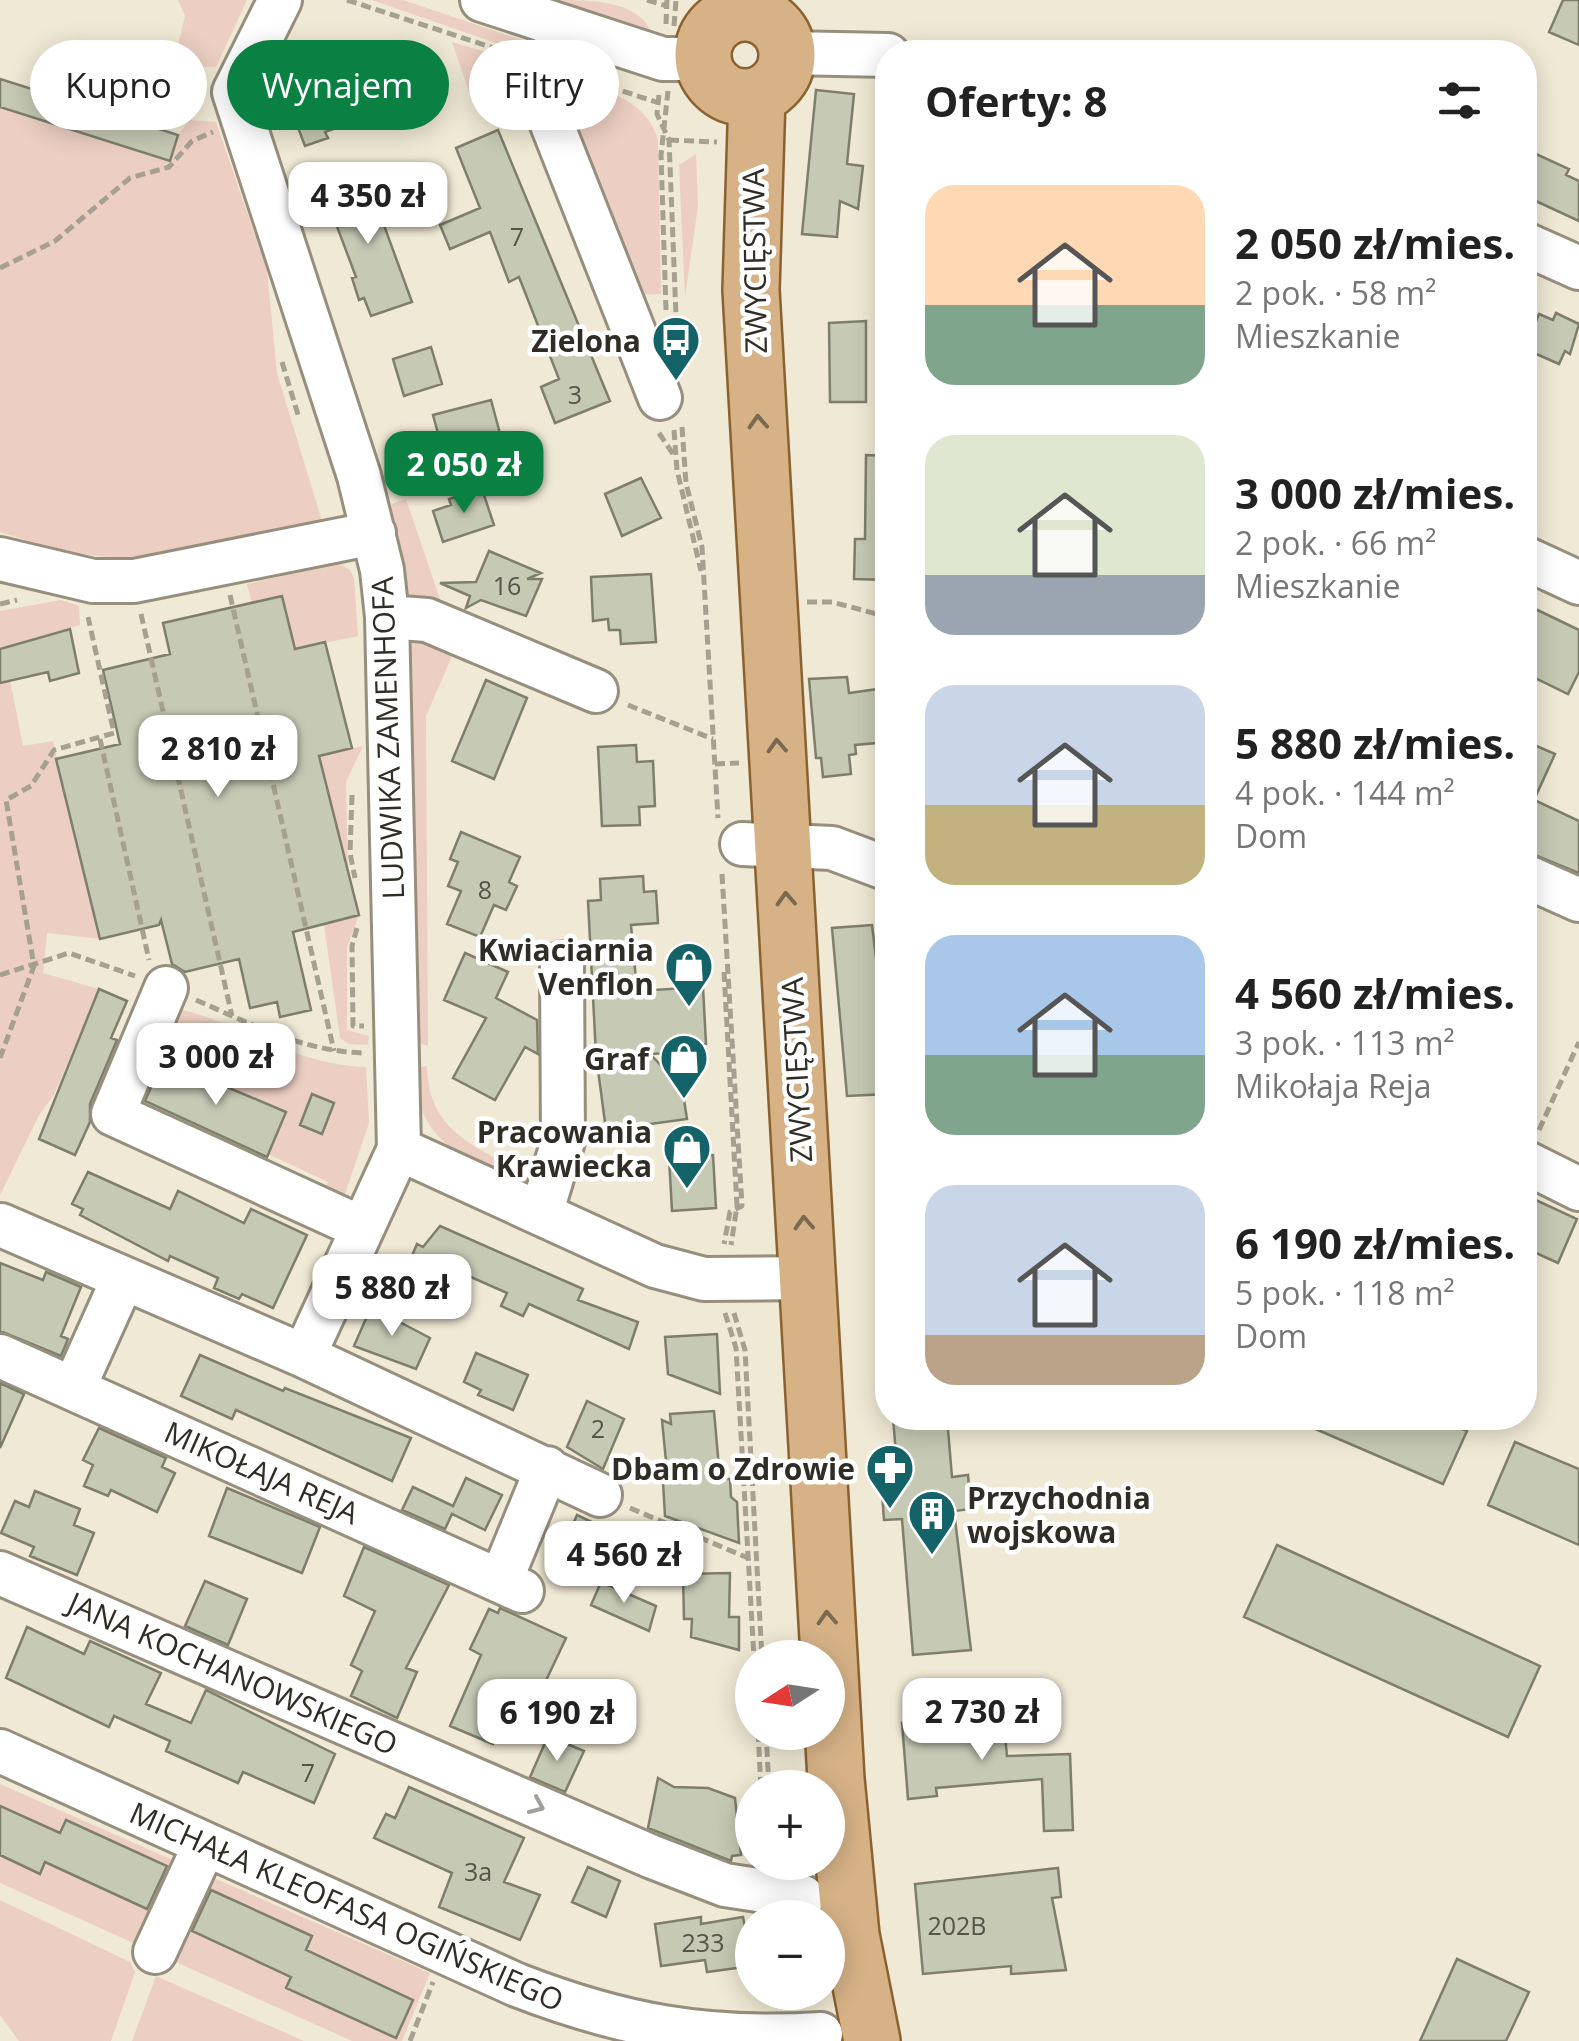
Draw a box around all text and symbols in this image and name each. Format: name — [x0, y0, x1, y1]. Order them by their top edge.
chip: Kupno — [30, 40, 207, 130]
chip: Wynajem — [227, 40, 449, 130]
chip: Filtry — [469, 40, 619, 130]
text: Oferty: 8 — [925, 72, 1108, 129]
icon: filters — [1432, 73, 1487, 128]
pin: 4 350 zł — [265, 162, 471, 247]
street label: ZWYCIĘSTWA — [732, 168, 776, 354]
text: 4 350 zł — [310, 173, 426, 216]
text: 2 050 zł/mies. — [1235, 214, 1515, 271]
house number: 7 — [510, 219, 524, 253]
icon: home — [1005, 225, 1125, 345]
text: 2 pok. · 58 m² — [1235, 271, 1436, 314]
bus stop icon: Zielona — [650, 314, 702, 382]
text: Mieszkanie — [1235, 314, 1400, 357]
place label: Zielona — [531, 320, 641, 361]
house number: 3 — [568, 377, 582, 411]
one-way arrow — [748, 413, 769, 429]
pin: 2 050 zł — [361, 431, 567, 516]
text: 2 050 zł — [406, 442, 522, 485]
text: 3 000 zł/mies. — [1235, 464, 1515, 521]
icon: home — [1005, 475, 1125, 595]
text: 2 pok. · 66 m² — [1235, 521, 1436, 564]
text: Mieszkanie — [1235, 564, 1400, 607]
house number: 16 — [493, 568, 521, 602]
street label: LUDWIKA ZAMENHOFA — [361, 576, 413, 900]
text: 5 880 zł/mies. — [1235, 714, 1515, 771]
pin: 2 810 zł — [115, 715, 321, 800]
icon: home — [1005, 725, 1125, 845]
text: 2 810 zł — [160, 726, 276, 769]
one-way arrow — [767, 738, 788, 754]
text: 4 pok. · 144 m² — [1235, 771, 1455, 814]
text: Dom — [1235, 814, 1307, 857]
house number: 8 — [478, 872, 492, 906]
one-way arrow — [776, 890, 797, 906]
place label: Kwiaciarnia Venflon — [478, 929, 654, 1004]
shop icon: Kwiaciarnia Venflon — [663, 940, 715, 1008]
text: 4 560 zł/mies. — [1235, 964, 1515, 1021]
icon: home — [1005, 975, 1125, 1095]
street label: ZWYCIĘSTWA — [771, 976, 821, 1164]
text: 3 pok. · 113 m² — [1235, 1021, 1455, 1064]
pin: 3 000 zł — [113, 1023, 319, 1108]
shop icon: Graf — [658, 1032, 710, 1100]
text: 3 000 zł — [158, 1034, 274, 1077]
place label: Graf — [584, 1038, 650, 1079]
text: Mikołaja Reja — [1235, 1064, 1432, 1107]
place label: Pracowania Krawiecka — [477, 1111, 652, 1186]
shop icon: Pracowania Krawiecka — [661, 1122, 713, 1190]
text: 6 190 zł/mies. — [1235, 1214, 1515, 1271]
one-way arrow — [794, 1215, 815, 1231]
icon: home — [1005, 1225, 1125, 1345]
pin: 5 880 zł — [289, 1254, 495, 1339]
text: 5 880 zł — [334, 1265, 450, 1308]
text: 5 pok. · 118 m² — [1235, 1271, 1455, 1314]
text: Dom — [1235, 1314, 1307, 1357]
street label: MIKOŁAJA REJA — [158, 1411, 366, 1533]
house number: 2 — [591, 1411, 605, 1445]
pharmacy icon: Dbam o Zdrowie — [864, 1442, 916, 1510]
place label: Dbam o Zdrowie — [611, 1448, 855, 1489]
place label: Przychodnia wojskowa — [967, 1477, 1151, 1552]
building icon: Przychodnia wojskowa — [906, 1488, 958, 1556]
pin: 4 560 zł — [521, 1521, 727, 1606]
text: 4 560 zł — [566, 1532, 682, 1575]
street label: JANA KOCHANOWSKIEGO — [59, 1581, 404, 1764]
one-way arrow — [817, 1609, 838, 1625]
north arrow — [735, 1640, 845, 1750]
map controls — [735, 1640, 845, 2010]
pin: 2 730 zł — [879, 1678, 1085, 1763]
pin: 6 190 zł — [454, 1679, 660, 1764]
text: 2 730 zł — [924, 1689, 1040, 1732]
text: 6 190 zł — [499, 1690, 615, 1733]
house number: 7 — [301, 1755, 315, 1789]
button: + — [735, 1770, 845, 1880]
street label: MICHAŁA KLEOFASA OGIŃSKIEGO — [124, 1792, 570, 2020]
one-way arrow — [527, 1794, 545, 1814]
house number: 3a — [464, 1854, 492, 1888]
button: − — [735, 1900, 845, 2010]
house number: 202B — [927, 1908, 987, 1942]
house number: 233 — [682, 1925, 724, 1959]

